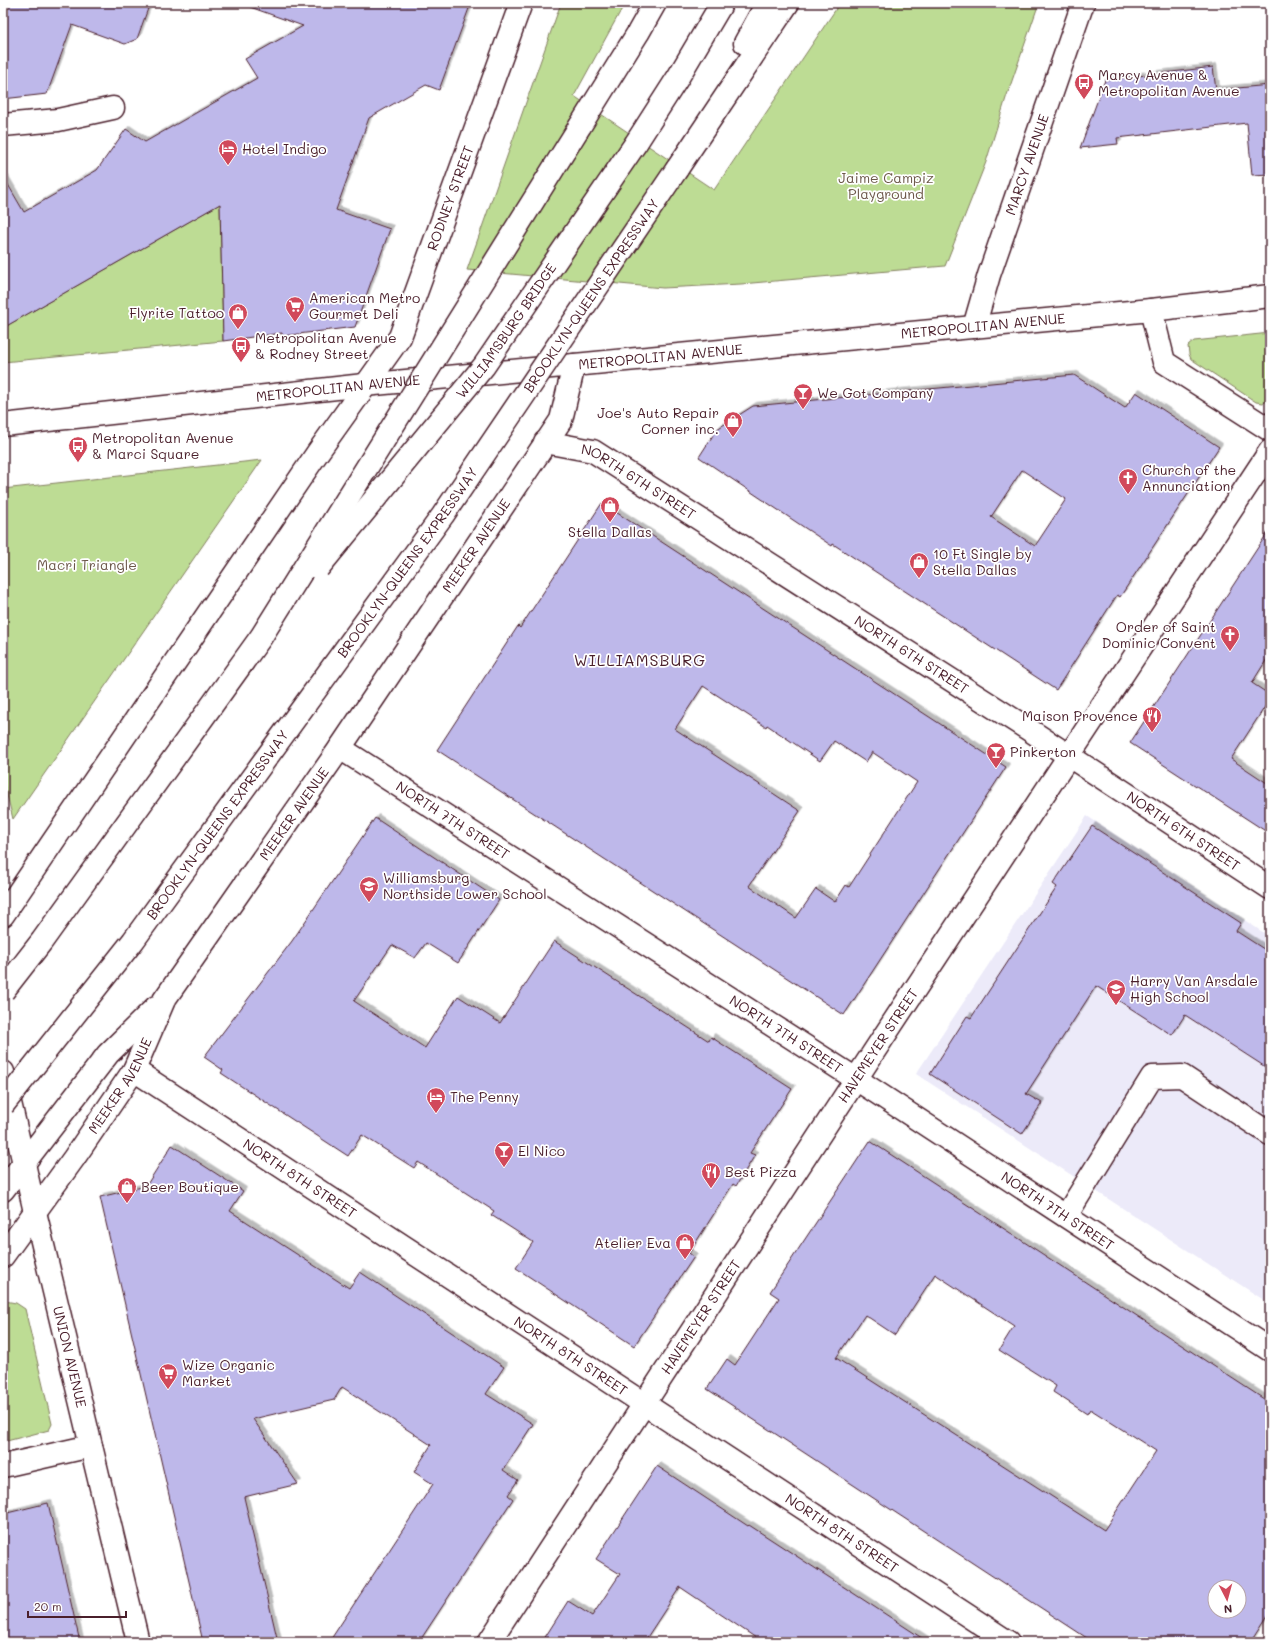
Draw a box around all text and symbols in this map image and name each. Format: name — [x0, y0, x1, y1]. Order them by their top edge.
place label: Marcy Avenue & Metropolitan Avenue — [1098, 65, 1240, 100]
bus stop icon: Marcy Avenue & Metropolitan Avenue — [1073, 72, 1095, 100]
street label: MARCY AVENUE — [1000, 111, 1053, 218]
hotel icon: Hotel Indigo — [217, 138, 239, 166]
place label: Hotel Indigo — [242, 139, 327, 158]
street label: RODNEY STREET — [422, 143, 478, 253]
park label: Jaime Campiz Playground — [838, 168, 934, 203]
street label: BROOKLYN-QUEENS EXPRESSWAY — [519, 195, 663, 396]
street label: WILLIAMSBURG BRIDGE — [451, 259, 560, 402]
place label: American Metro Gourmet Deli — [309, 288, 420, 323]
supermarket icon: American Metro Gourmet Deli — [284, 295, 306, 323]
shop icon: Flyrite Tattoo — [227, 302, 249, 330]
place label: Flyrite Tattoo — [129, 303, 224, 322]
street label: METROPOLITAN AVENUE — [900, 308, 1066, 343]
place label: Metropolitan Avenue & Rodney Street — [255, 328, 397, 363]
bus stop icon: Metropolitan Avenue & Rodney Street — [230, 335, 252, 363]
street label: METROPOLITAN AVENUE — [577, 339, 743, 374]
street label: METROPOLITAN AVENUE — [255, 370, 421, 406]
bar icon: We Got Company — [792, 382, 814, 410]
place label: We Got Company — [817, 383, 934, 402]
place label: Joe's Auto Repair Corner inc. — [597, 403, 719, 438]
shop icon: Joe's Auto Repair Corner inc. — [722, 410, 744, 438]
place label: Metropolitan Avenue & Marci Square — [92, 428, 234, 463]
bus stop icon: Metropolitan Avenue & Marci Square — [67, 435, 89, 463]
street label: NORTH 6TH STREET — [580, 439, 700, 523]
place label: Church of the Annunciation — [1142, 460, 1236, 495]
street label: BROOKLYN-QUEENS EXPRESSWAY — [332, 463, 482, 661]
church icon: Church of the Annunciation — [1117, 467, 1139, 495]
street label: MEEKER AVENUE — [437, 495, 514, 596]
shop icon: Stella Dallas — [599, 495, 621, 523]
place label: Stella Dallas — [568, 522, 652, 541]
place label: 10 Ft Single by Stella Dallas — [933, 544, 1032, 579]
shop icon: 10 Ft Single by Stella Dallas — [908, 551, 930, 579]
park label: Macri Triangle — [37, 555, 137, 574]
street label: NORTH 6TH STREET — [851, 611, 973, 698]
place label: Order of Saint Dominic Convent — [1102, 617, 1216, 652]
church icon: Order of Saint Dominic Convent — [1219, 624, 1241, 652]
district label: WILLIAMSBURG — [574, 649, 706, 670]
restaurant icon: Maison Provence — [1141, 705, 1163, 733]
place label: Maison Provence — [1022, 706, 1138, 725]
street label: BROOKLYN-QUEENS EXPRESSWAY — [142, 726, 293, 923]
bar icon: Pinkerton — [985, 741, 1007, 769]
place label: Pinkerton — [1010, 742, 1076, 761]
street label: MEEKER AVENUE — [255, 763, 333, 864]
street label: NORTH 7TH STREET — [393, 776, 514, 863]
street label: NORTH 6TH STREET — [1123, 786, 1244, 875]
place label: Williamsburg Northside Lower School — [383, 868, 547, 903]
school or university icon: Williamsburg Northside Lower School — [358, 875, 380, 903]
place label: Harry Van Arsdale High School — [1130, 971, 1258, 1006]
school or university icon: Harry Van Arsdale High School — [1105, 978, 1127, 1006]
street label: HAVEMEYER STREET — [833, 984, 922, 1106]
street label: NORTH 7TH STREET — [726, 990, 847, 1077]
street label: MEEKER AVENUE — [83, 1035, 156, 1137]
hotel icon: The Penny — [425, 1086, 447, 1114]
place label: The Penny — [450, 1087, 519, 1106]
street label: NORTH 8TH STREET — [240, 1134, 361, 1222]
bar icon: El Nico — [493, 1140, 515, 1168]
place label: El Nico — [518, 1141, 565, 1160]
restaurant icon: Best Pizza — [700, 1161, 722, 1189]
place label: Best Pizza — [725, 1162, 797, 1181]
street label: NORTH 7TH STREET — [998, 1167, 1118, 1255]
shop icon: Beer Boutique — [116, 1176, 138, 1204]
place label: Beer Boutique — [141, 1177, 239, 1196]
shop icon: Atelier Eva — [674, 1232, 696, 1260]
place label: Atelier Eva — [594, 1233, 671, 1252]
street label: HAVEMEYER STREET — [656, 1256, 745, 1378]
street label: UNION AVENUE — [49, 1304, 92, 1410]
street label: NORTH 8TH STREET — [511, 1311, 632, 1400]
place label: Wize Organic Market — [182, 1355, 275, 1390]
supermarket icon: Wize Organic Market — [157, 1362, 179, 1390]
street label: NORTH 8TH STREET — [782, 1489, 903, 1577]
north arrow — [1207, 1579, 1247, 1619]
scale bar — [28, 1593, 126, 1619]
text: 20 m — [34, 1598, 62, 1614]
text: N — [1223, 1602, 1233, 1617]

